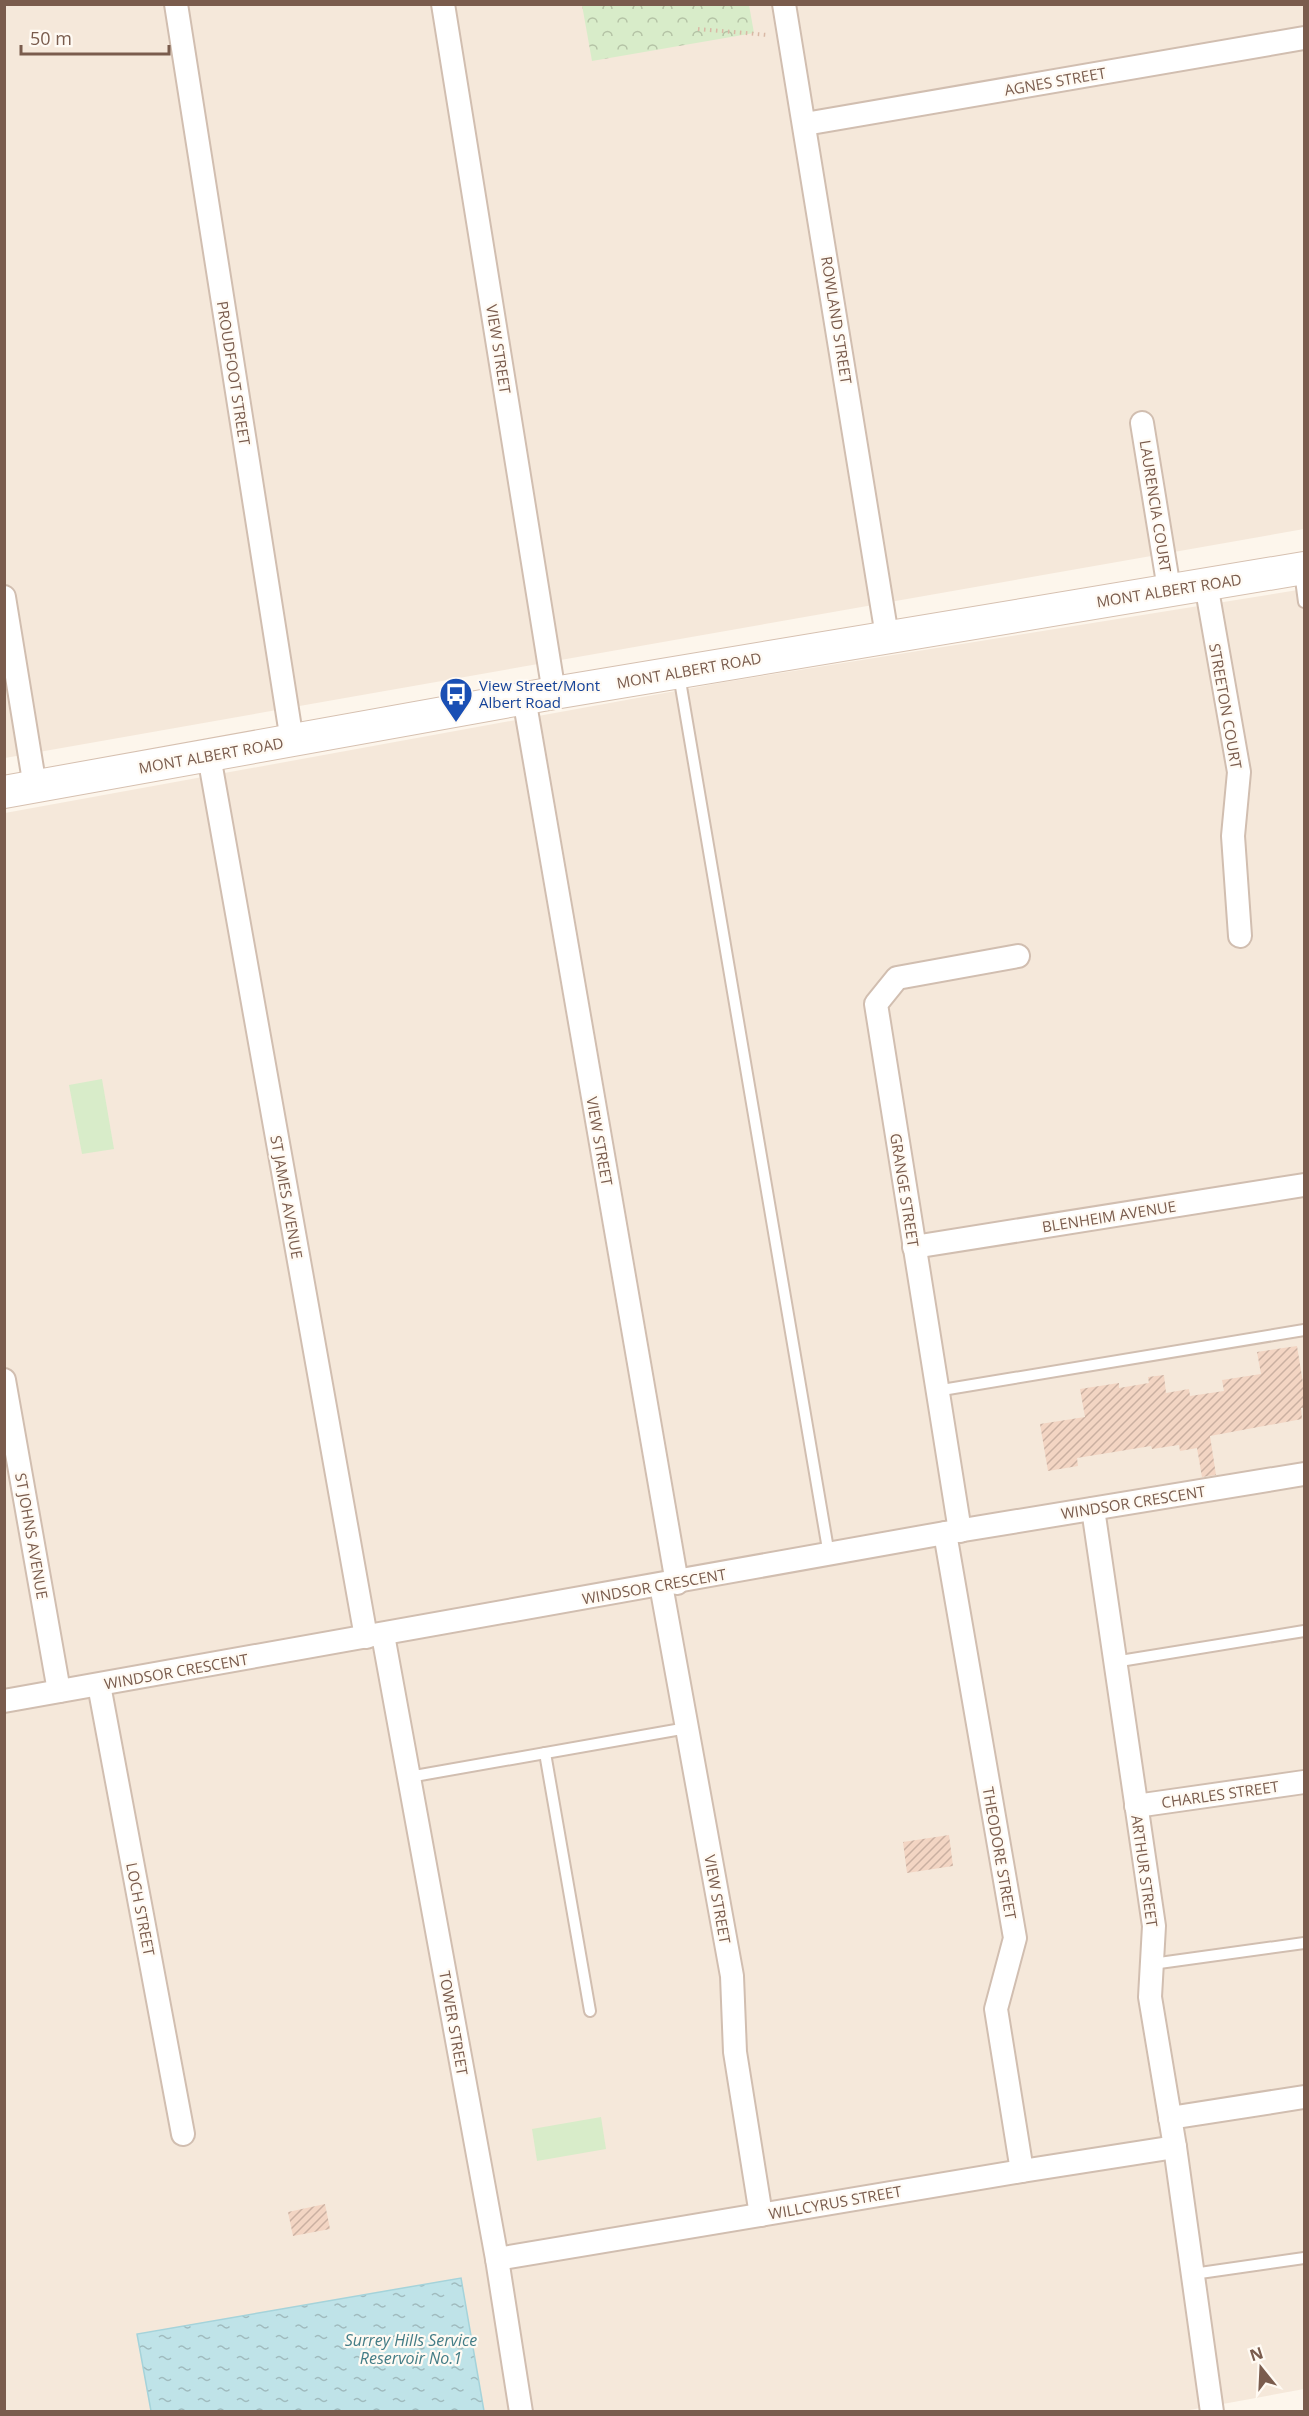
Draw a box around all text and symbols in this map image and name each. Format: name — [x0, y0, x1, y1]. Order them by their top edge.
scale bar — [21, 18, 170, 56]
text: 50 m — [30, 26, 72, 50]
street label: AGNES STREET — [1003, 62, 1108, 100]
street label: ROWLAND STREET — [817, 255, 857, 386]
street label: PROUDFOOT STREET — [213, 299, 255, 447]
street label: VIEW STREET — [482, 303, 516, 396]
street label: LAURENCIA COURT — [1136, 438, 1176, 574]
street label: MONT ALBERT ROAD — [1095, 569, 1243, 611]
street label: STREETON COURT — [1205, 642, 1247, 771]
street label: MONT ALBERT ROAD — [615, 647, 763, 693]
place label: View Street/Mont Albert Road — [479, 675, 600, 712]
bus stop icon: View Street/Mont Albert Road — [438, 676, 474, 723]
street label: MONT ALBERT ROAD — [137, 732, 285, 778]
street label: VIEW STREET — [582, 1095, 618, 1188]
street label: GRANGE STREET — [886, 1132, 924, 1249]
street label: ST JAMES AVENUE — [266, 1134, 308, 1260]
street label: BLENHEIM AVENUE — [1041, 1196, 1177, 1236]
street label: ST JOHNS AVENUE — [11, 1471, 53, 1601]
street label: WINDSOR CRESCENT — [1059, 1481, 1207, 1523]
street label: WINDSOR CRESCENT — [580, 1563, 728, 1609]
street label: WINDSOR CRESCENT — [102, 1648, 250, 1694]
street label: CHARLES STREET — [1160, 1776, 1281, 1812]
street label: THEODORE STREET — [979, 1785, 1022, 1921]
street label: ARTHUR STREET — [1127, 1814, 1163, 1929]
street label: VIEW STREET — [700, 1853, 736, 1946]
street label: LOCH STREET — [122, 1861, 160, 1958]
street label: TOWER STREET — [435, 1969, 473, 2078]
street label: WILLCYRUS STREET — [767, 2180, 904, 2224]
water label: Surrey Hills Service Reservoir No.1 — [345, 2329, 477, 2369]
north arrow — [1231, 2338, 1291, 2398]
text: N — [1247, 2341, 1266, 2366]

